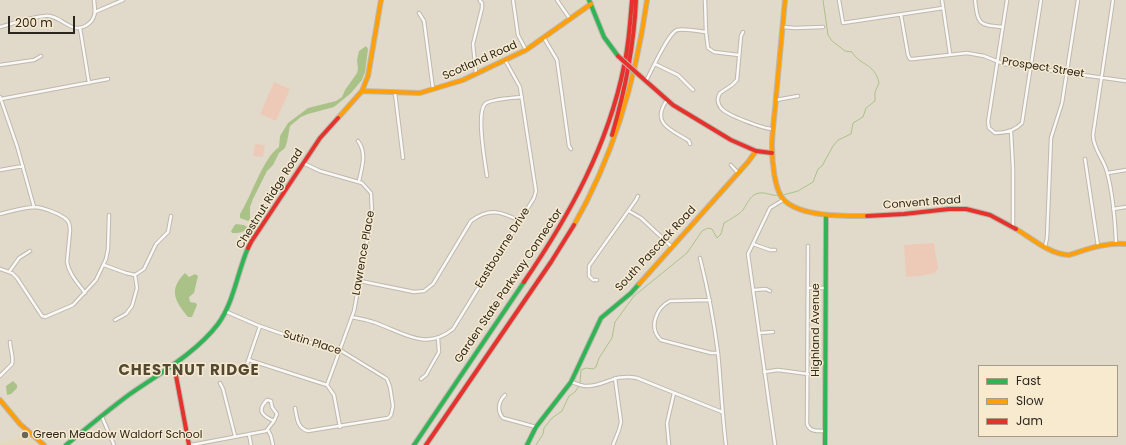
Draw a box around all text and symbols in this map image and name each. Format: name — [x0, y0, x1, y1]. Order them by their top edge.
scale bar — [10, 8, 77, 34]
text: 200 m — [15, 14, 53, 31]
street label: Scotland Road — [441, 39, 519, 83]
street label: Prospect Street — [1001, 55, 1085, 81]
street label: Chestnut Ridge Road — [234, 146, 306, 252]
street label: Convent Road — [883, 194, 961, 212]
street label: South Pascack Road — [613, 204, 699, 294]
street label: Eastbourne Drive — [473, 205, 533, 291]
street label: Garden State Parkway Connector — [452, 206, 566, 366]
street label: Lawrence Place — [350, 210, 378, 296]
street label: Highland Avenue — [809, 283, 823, 377]
street label: Sutin Place — [281, 328, 343, 358]
district label: CHESTNUT RIDGE — [118, 362, 260, 380]
legend — [978, 365, 1118, 437]
text: Fast — [1016, 372, 1041, 389]
text: Slow — [1016, 392, 1044, 409]
text: Jam — [1016, 412, 1043, 429]
place label: Green Meadow Waldorf School — [33, 428, 202, 442]
marker: Green Meadow Waldorf School — [20, 430, 30, 440]

